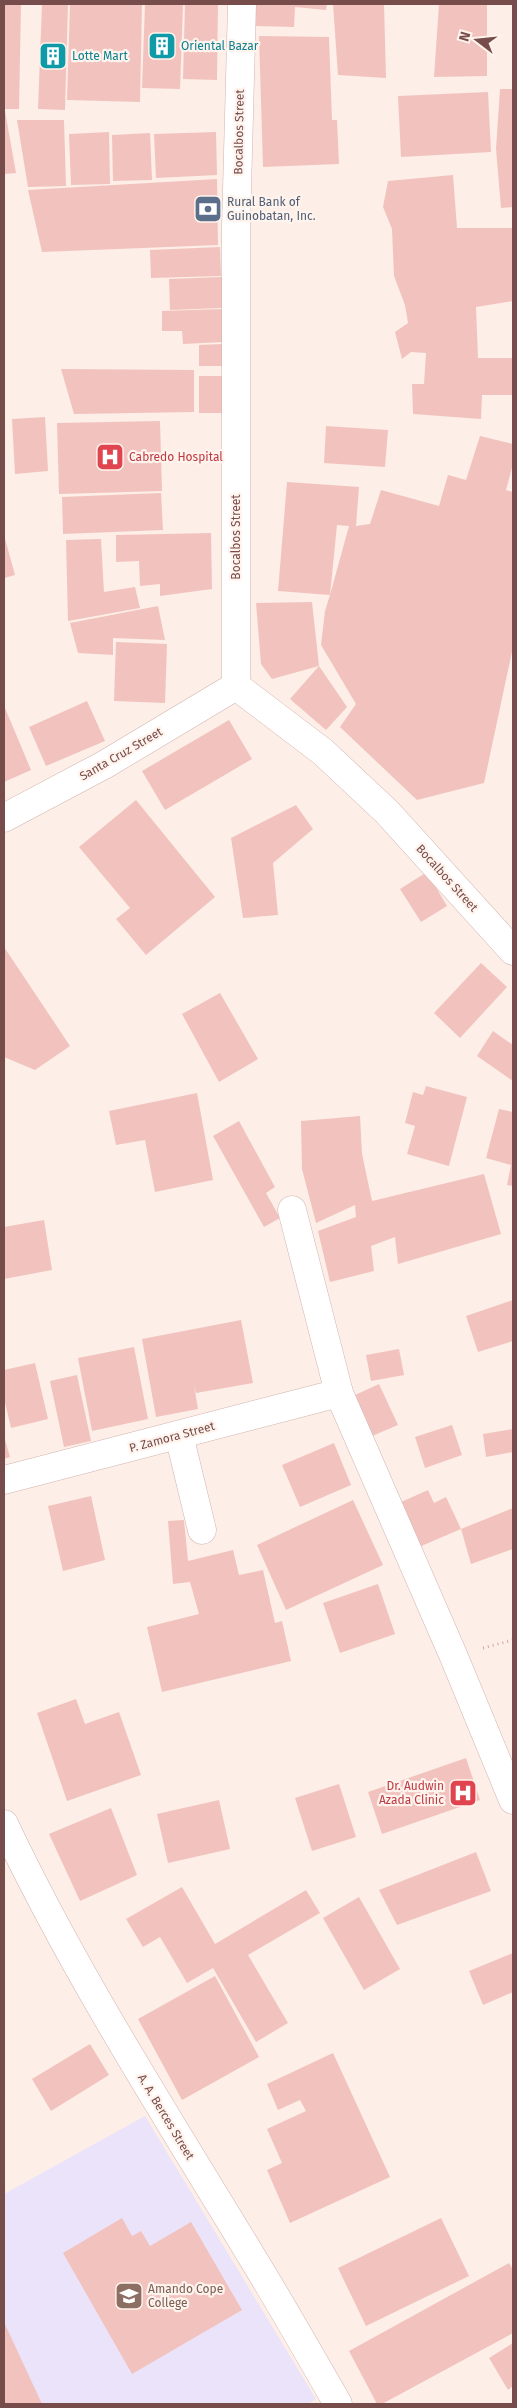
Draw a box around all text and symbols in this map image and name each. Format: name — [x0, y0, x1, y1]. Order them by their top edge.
north arrow — [452, 15, 502, 65]
text: N — [456, 30, 474, 43]
building icon: Oriental Bazar — [147, 31, 177, 61]
place label: Oriental Bazar — [181, 39, 259, 53]
building icon: Lotte Mart — [38, 41, 68, 71]
place label: Lotte Mart — [72, 49, 128, 63]
street label: Bocalbos Street — [231, 89, 247, 175]
bank icon: Rural Bank of Guinobatan, Inc. — [193, 194, 223, 224]
place label: Rural Bank of Guinobatan, Inc. — [227, 195, 316, 223]
hospital icon: Cabredo Hospital — [95, 442, 125, 472]
place label: Cabredo Hospital — [129, 450, 223, 464]
street label: Bocalbos Street — [229, 494, 243, 580]
street label: Santa Cruz Street — [77, 724, 165, 783]
street label: Bocalbos Street — [413, 842, 481, 915]
street label: P. Zamora Street — [128, 1419, 217, 1455]
hospital icon: Dr. Audwin Azada Clinic — [448, 1778, 478, 1808]
place label: Dr. Audwin Azada Clinic — [379, 1779, 444, 1807]
street label: A. A. Berces Street — [135, 2072, 197, 2163]
school or university icon: Amando Cope College — [114, 2281, 144, 2311]
place label: Amando Cope College — [148, 2282, 223, 2310]

